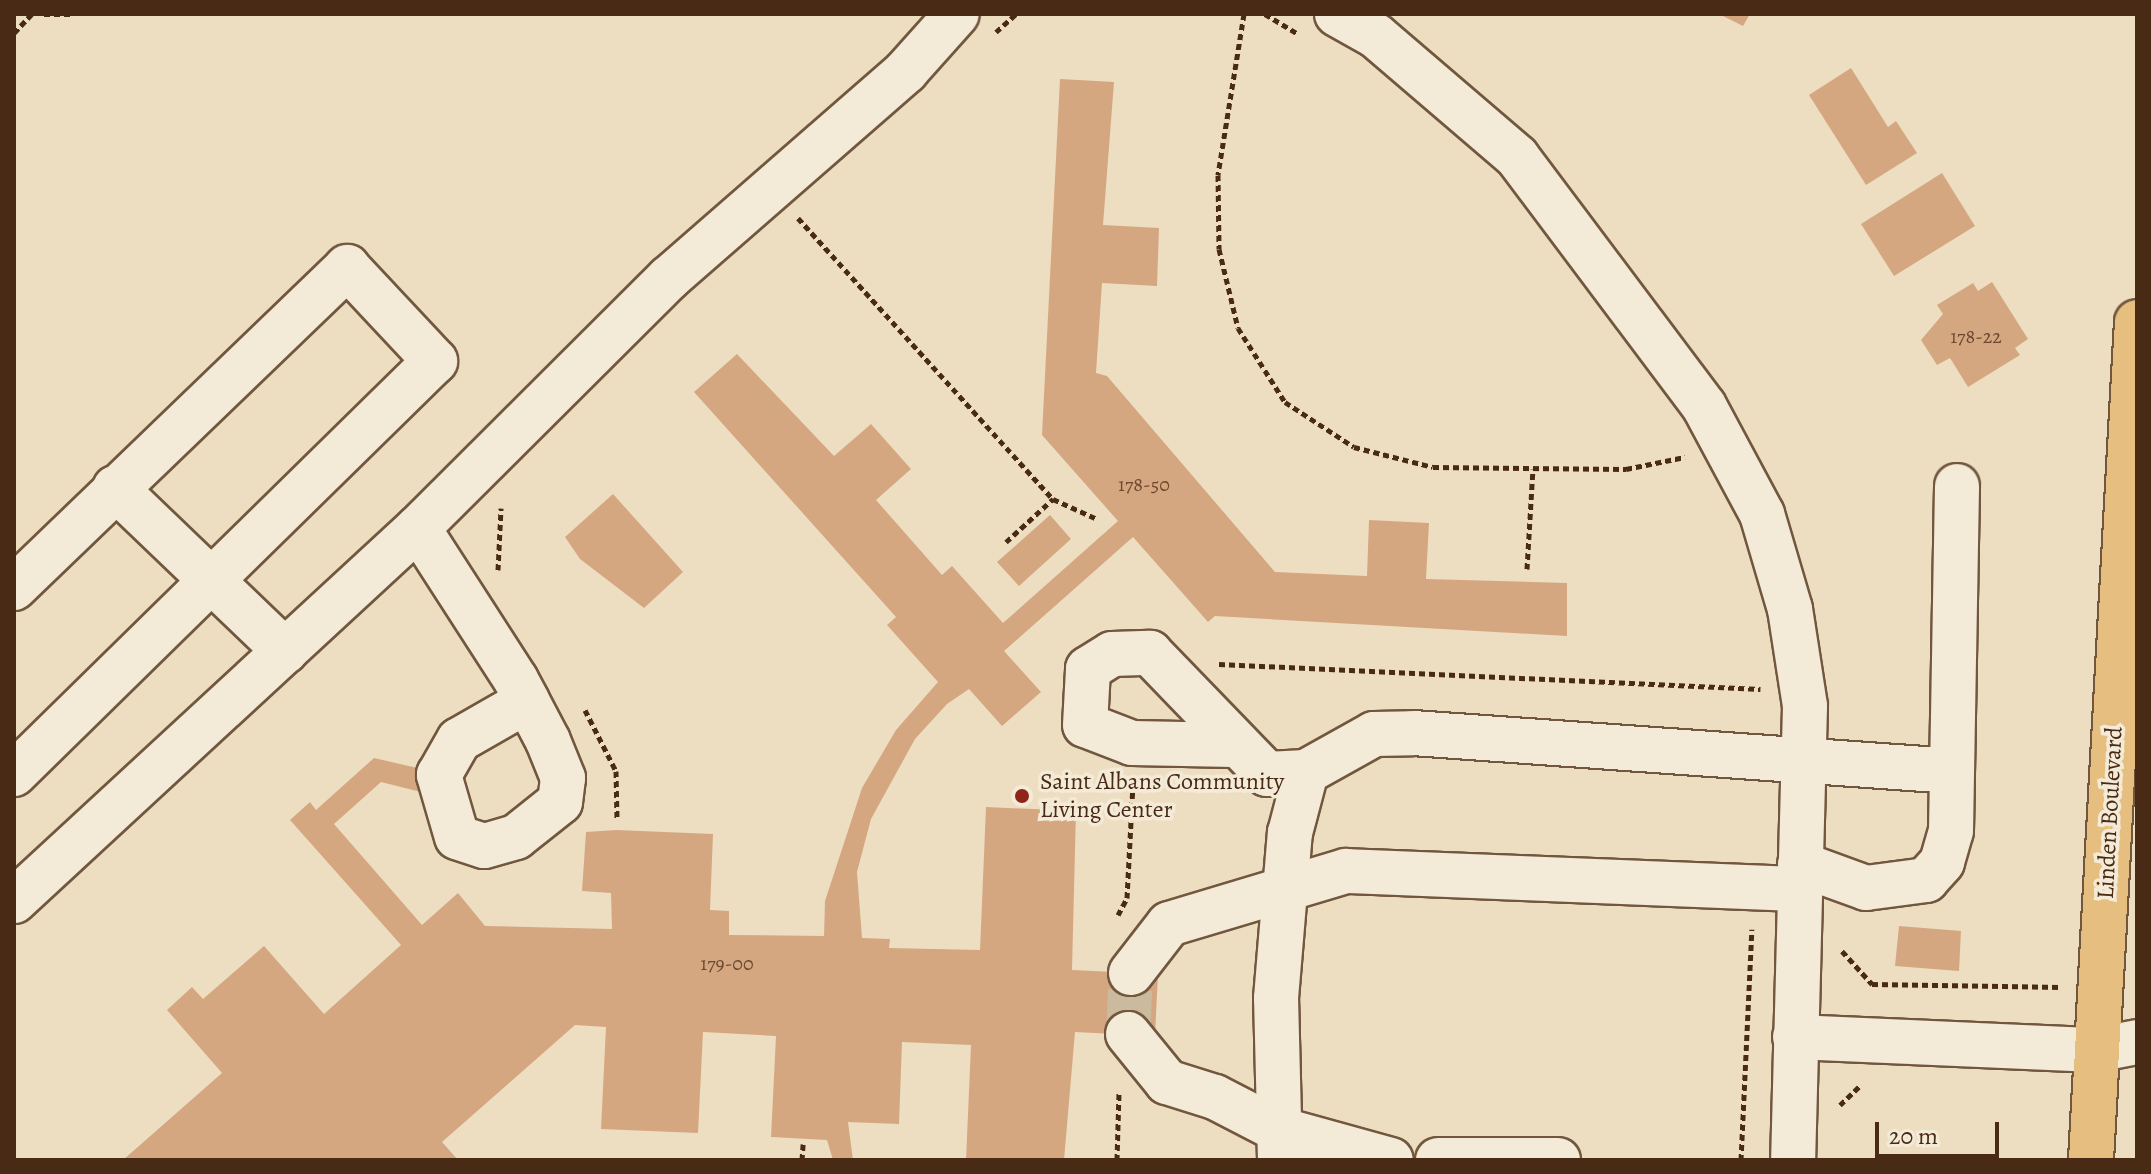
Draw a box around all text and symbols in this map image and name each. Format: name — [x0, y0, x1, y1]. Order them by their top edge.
house number: 178-22 — [1950, 324, 2002, 348]
house number: 178-50 — [1118, 472, 1170, 496]
street label: Linden Boulevard — [2091, 726, 2129, 900]
place label: Saint Albans Community Living Center — [1040, 768, 1284, 824]
marker: Saint Albans Community Living Center — [1011, 785, 1033, 807]
house number: 179-00 — [700, 951, 754, 975]
scale bar — [1879, 1106, 2003, 1156]
text: 20 m — [1889, 1120, 1938, 1152]

